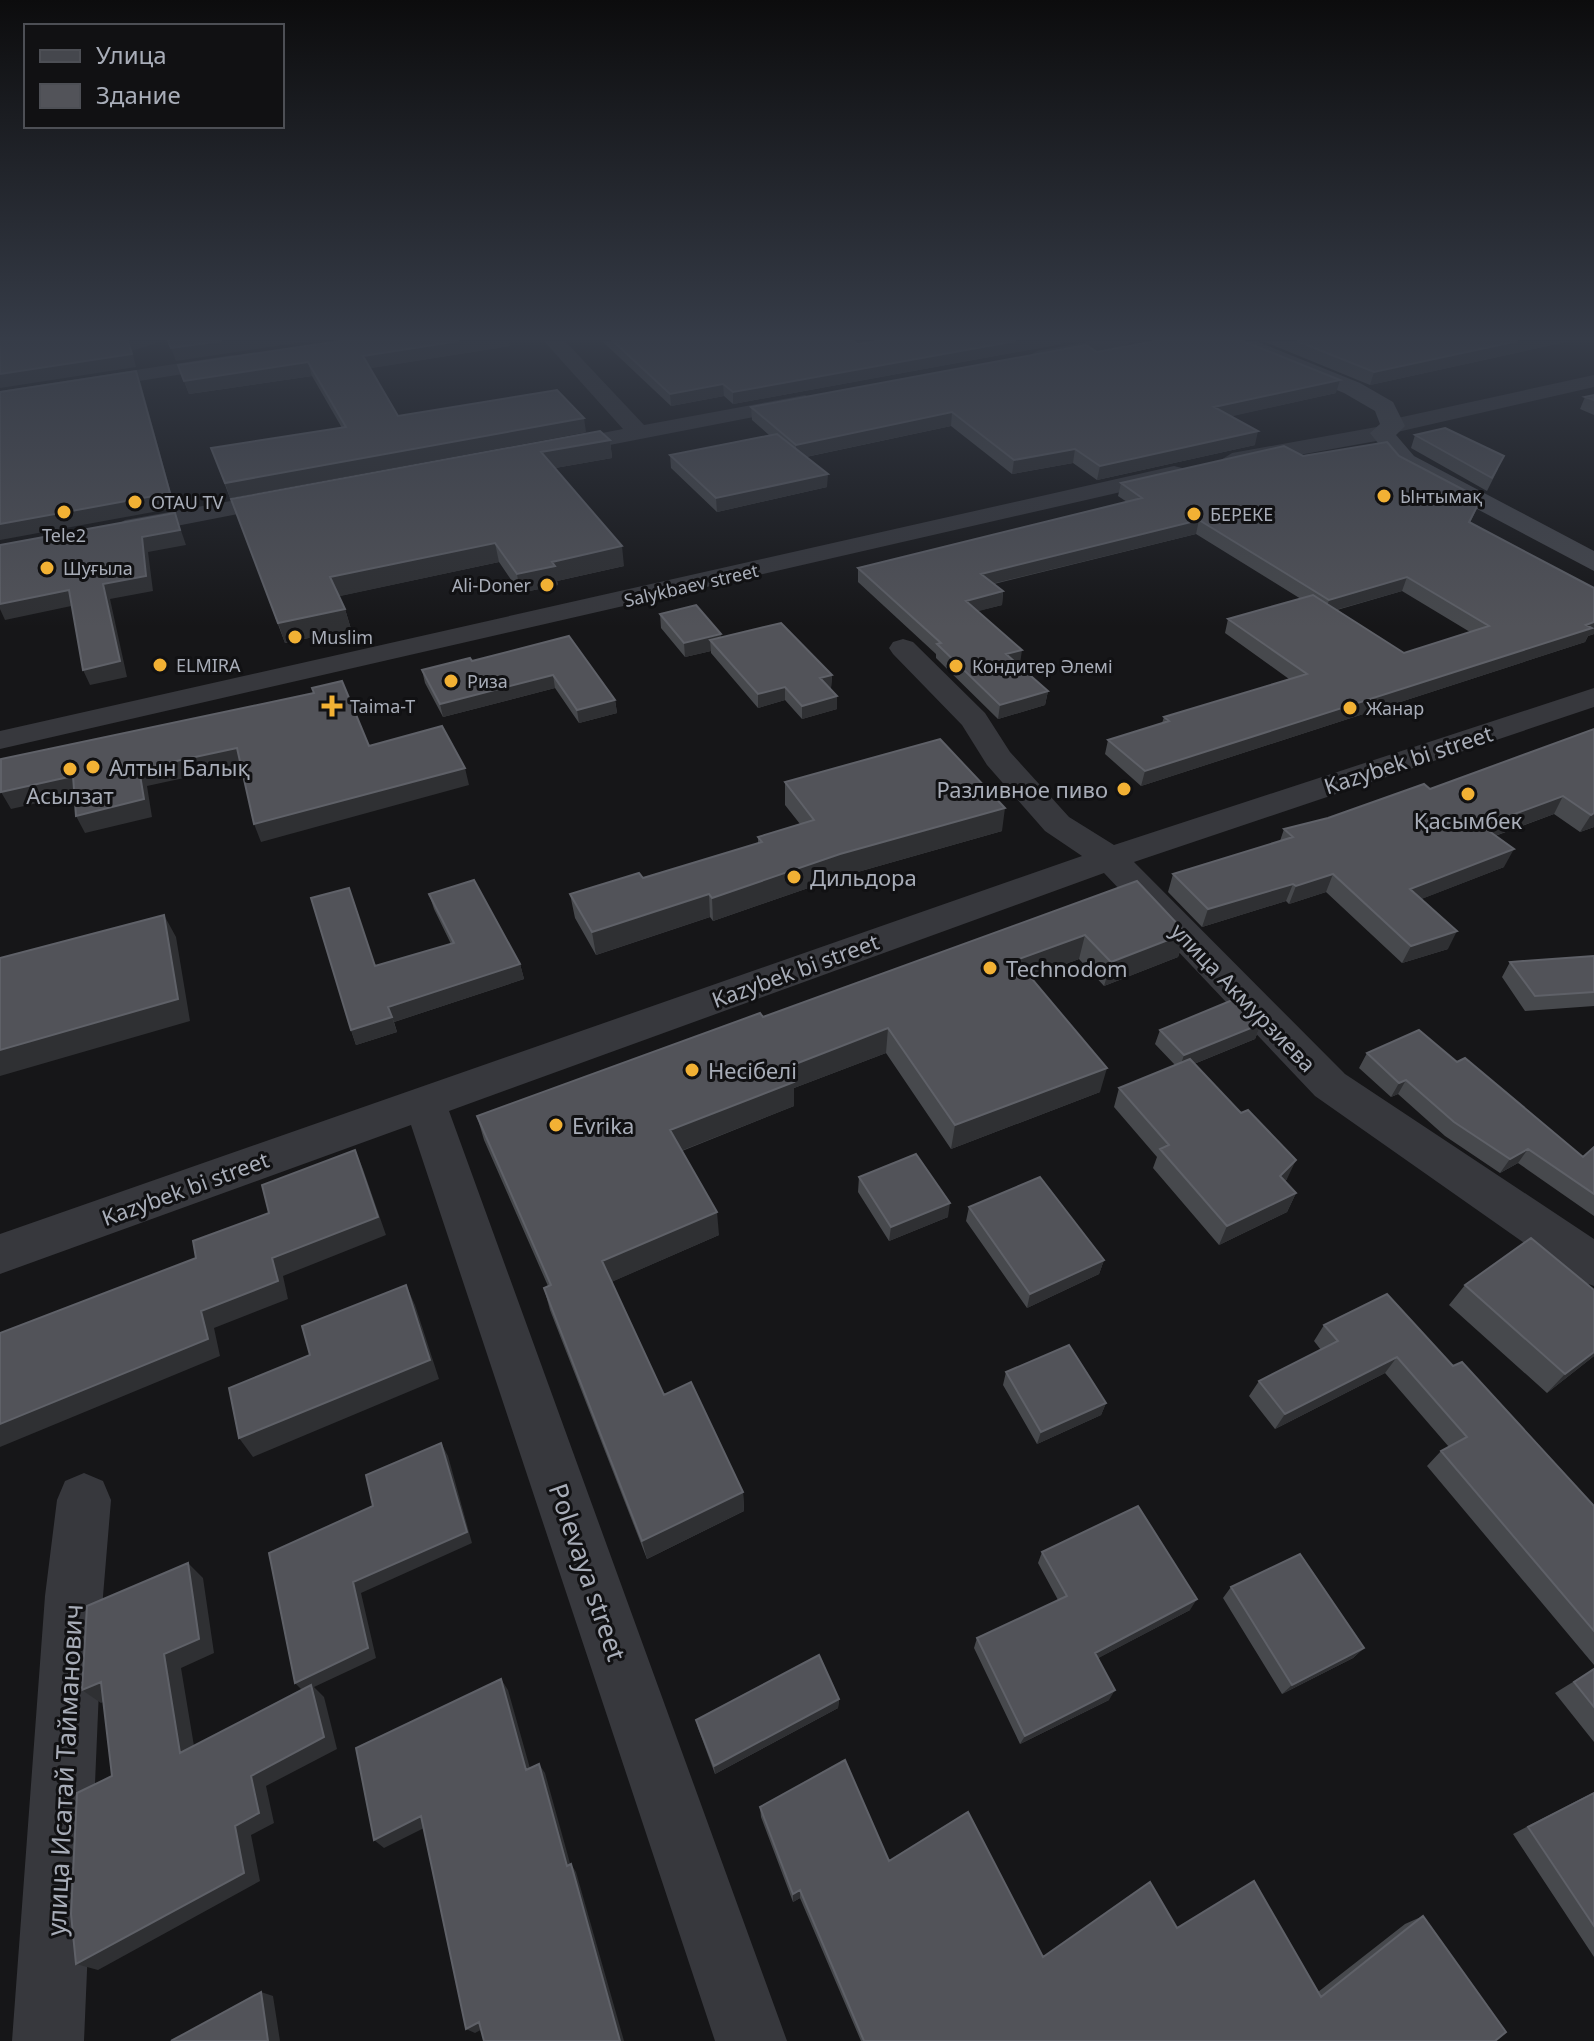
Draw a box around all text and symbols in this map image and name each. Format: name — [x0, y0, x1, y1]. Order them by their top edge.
legend — [24, 24, 284, 128]
text: Улица — [96, 38, 167, 71]
text: Здание — [96, 78, 181, 111]
place label: Ынтымақ — [1400, 484, 1482, 508]
marker: Ынтымақ — [1375, 487, 1393, 505]
place label: OTAU TV — [151, 490, 224, 514]
marker: OTAU TV — [126, 493, 144, 511]
place label: БЕРЕКЕ — [1210, 502, 1273, 526]
marker: Tele2 — [55, 503, 73, 521]
marker: БЕРЕКЕ — [1185, 505, 1203, 523]
place label: Tele2 — [42, 523, 86, 547]
place label: Шуғыла — [63, 556, 133, 580]
street label: Salykbaev street — [621, 558, 761, 612]
marker: Шуғыла — [38, 559, 56, 577]
place label: Ali-Doner — [452, 573, 532, 597]
marker: Ali-Doner — [538, 576, 556, 594]
place label: Muslim — [311, 625, 373, 649]
marker: Muslim — [286, 628, 304, 646]
place label: ELMIRA — [176, 653, 241, 677]
place label: Кондитер Әлемі — [972, 654, 1113, 678]
marker: ELMIRA — [151, 656, 169, 674]
marker: Кондитер Әлемі — [947, 657, 965, 675]
place label: Риза — [467, 669, 508, 693]
marker: Риза — [442, 672, 460, 690]
place label: Taima-T — [350, 694, 415, 718]
marker: Taima-T — [321, 695, 343, 717]
place label: Жанар — [1366, 696, 1424, 720]
marker: Жанар — [1341, 699, 1359, 717]
street label: Kazybek bi street — [1320, 718, 1496, 800]
place label: Алтын Балық — [109, 752, 250, 782]
marker: Алтын Балық — [84, 758, 102, 776]
marker: Асылзат — [61, 760, 79, 778]
place label: Разливное пиво — [936, 774, 1108, 804]
place label: Асылзат — [26, 780, 114, 810]
marker: Разливное пиво — [1115, 780, 1133, 798]
marker: Қасымбек — [1459, 785, 1477, 803]
place label: Қасымбек — [1414, 805, 1522, 835]
place label: Дильдора — [810, 862, 917, 892]
marker: Дильдора — [785, 868, 803, 886]
street label: улица Акмурзиева — [1165, 916, 1323, 1078]
street label: Kazybek bi street — [707, 926, 883, 1014]
place label: Technodom — [1006, 953, 1128, 983]
marker: Technodom — [981, 959, 999, 977]
place label: Несібелі — [708, 1055, 797, 1085]
marker: Несібелі — [683, 1061, 701, 1079]
place label: Evrika — [572, 1110, 634, 1140]
marker: Evrika — [547, 1116, 565, 1134]
street label: Kazybek bi street — [97, 1144, 273, 1232]
street label: Polevaya street — [541, 1478, 635, 1666]
street label: улица Исатай Тайманович — [37, 1603, 91, 1937]

